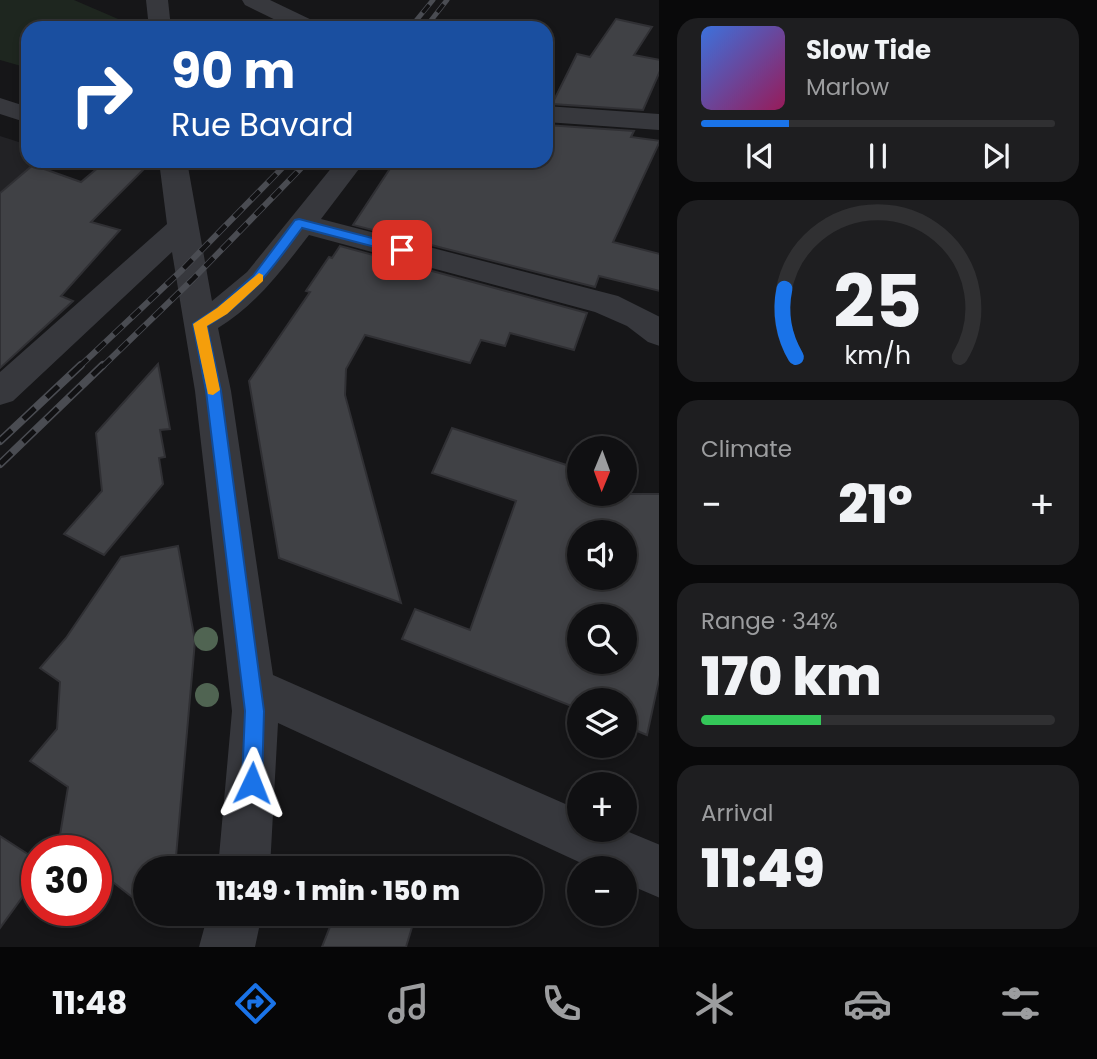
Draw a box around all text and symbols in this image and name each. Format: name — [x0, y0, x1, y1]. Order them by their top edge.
text: Slow Tide — [806, 32, 931, 68]
text: 90 m — [171, 37, 295, 105]
icon: right — [56, 49, 147, 140]
text: Marlow — [806, 71, 889, 103]
text: Rue Bavard — [171, 102, 354, 147]
icon: previous — [741, 137, 779, 175]
icon: pause — [859, 137, 897, 175]
icon: next — [977, 137, 1015, 175]
pin — [372, 220, 432, 280]
icon: arrive — [383, 231, 421, 269]
text: 25 — [834, 252, 922, 353]
text: km/h — [845, 338, 911, 373]
text: Climate — [701, 433, 792, 465]
north arrow — [567, 436, 637, 506]
map controls — [567, 436, 637, 926]
text: 21° — [838, 468, 913, 541]
text: − — [701, 478, 722, 531]
text: + — [1029, 478, 1055, 531]
button: sound — [567, 520, 637, 590]
button: search — [567, 604, 637, 674]
text: Range · 34% — [701, 605, 838, 637]
text: 170 km — [701, 640, 882, 713]
button: layers — [567, 688, 637, 758]
position arrow — [215, 746, 289, 820]
button: + — [567, 772, 637, 842]
text: Arrival — [701, 797, 773, 829]
text: 11:49 — [701, 832, 824, 905]
speed limit sign: 30 — [21, 835, 112, 926]
button: − — [567, 856, 637, 926]
text: 11:49 · 1 min · 150 m — [216, 873, 460, 909]
icon: directions — [231, 979, 280, 1028]
icon: music — [384, 979, 433, 1028]
icon: phone — [537, 979, 586, 1028]
icon: climate — [690, 979, 739, 1028]
icon: car — [843, 979, 892, 1028]
icon: filters — [996, 979, 1045, 1028]
text: 11:48 — [52, 980, 128, 1025]

